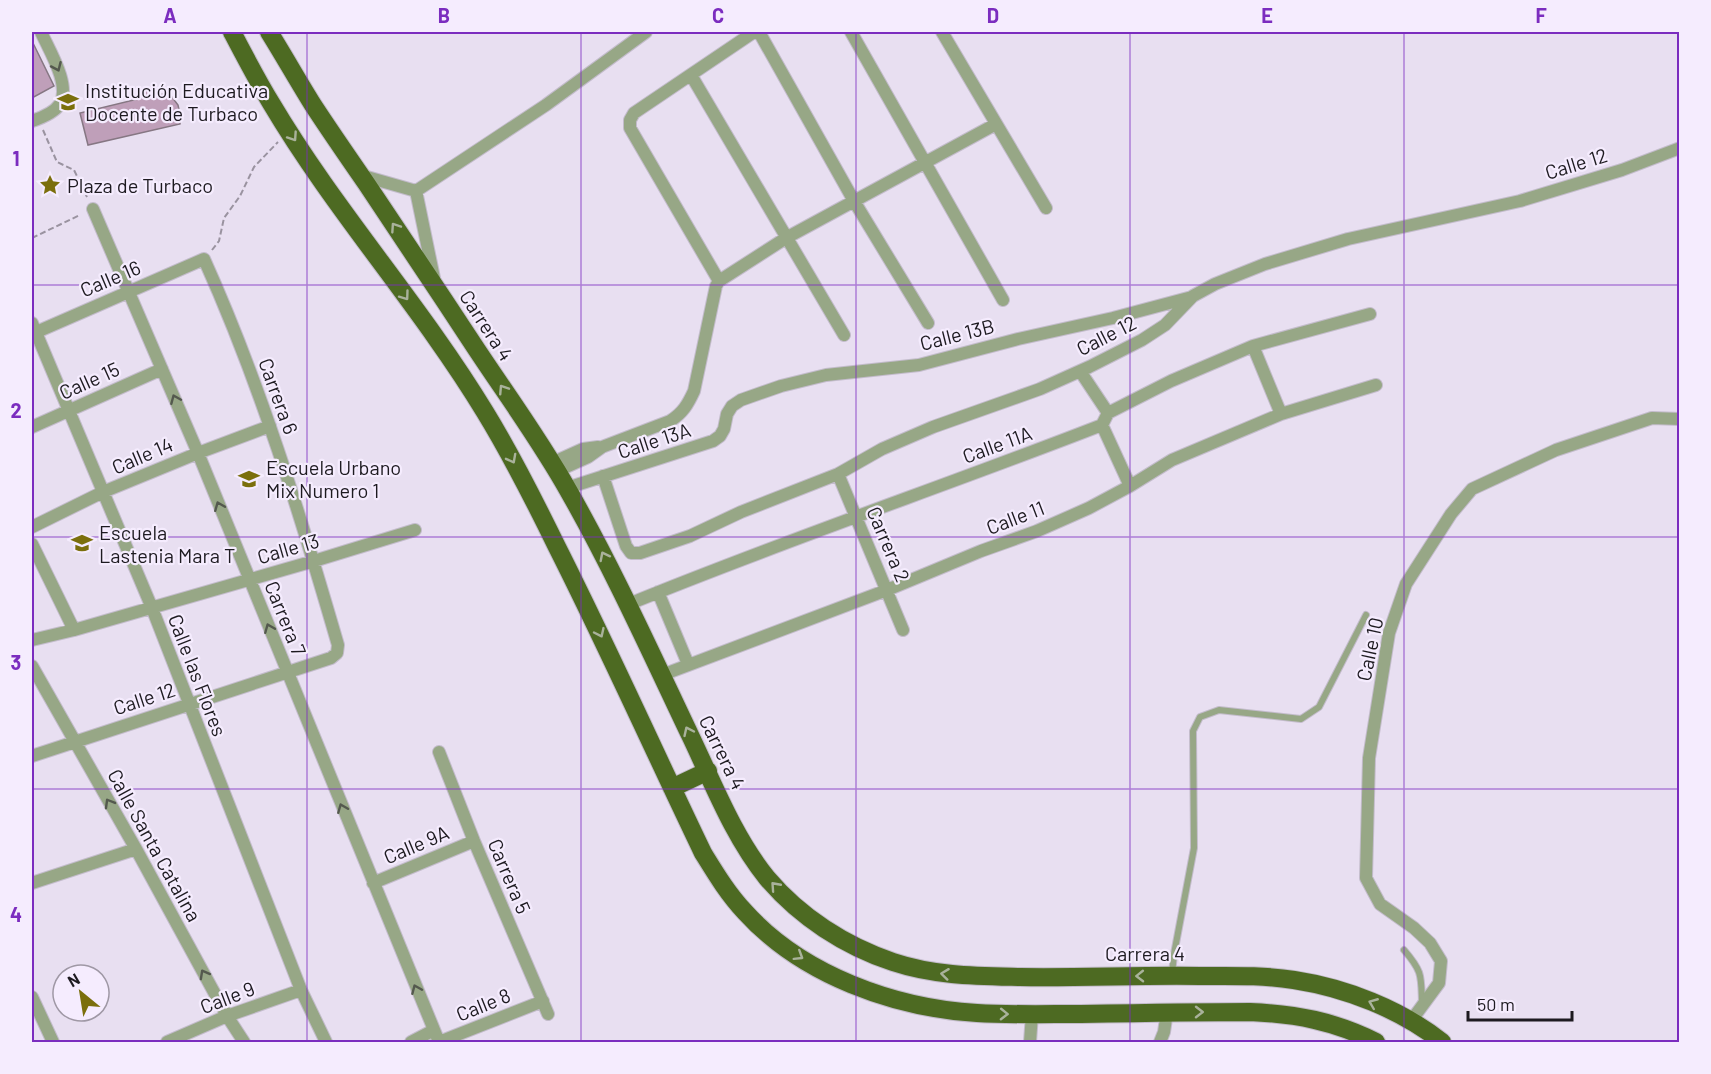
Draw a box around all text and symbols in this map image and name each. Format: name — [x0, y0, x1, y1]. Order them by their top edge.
text: A — [163, 3, 177, 27]
text: B — [438, 3, 450, 27]
text: C — [712, 3, 724, 27]
text: D — [987, 3, 999, 27]
text: E — [1261, 3, 1273, 27]
text: F — [1535, 3, 1547, 27]
one-way arrow — [49, 60, 61, 71]
place label: Institución Educativa Docente de Turbaco — [85, 78, 268, 125]
school or university icon: Institución Educativa Docente de Turbaco — [56, 90, 80, 114]
one-way arrow — [285, 130, 296, 141]
street label: Calle 12 — [1542, 142, 1610, 184]
text: 1 — [12, 146, 20, 170]
place icon: Plaza de Turbaco — [38, 173, 62, 197]
place label: Plaza de Turbaco — [67, 173, 213, 197]
one-way arrow — [391, 222, 402, 233]
street label: Calle 16 — [76, 255, 144, 301]
street label: Carrera 4 — [455, 285, 519, 365]
one-way arrow — [398, 289, 409, 300]
street label: Calle 12 — [1072, 310, 1140, 360]
street label: Calle 13B — [917, 313, 997, 355]
street label: Carrera 6 — [254, 355, 304, 437]
street label: Calle 15 — [55, 356, 123, 404]
one-way arrow — [499, 385, 510, 396]
one-way arrow — [170, 394, 182, 405]
text: 2 — [10, 398, 22, 422]
street label: Calle 13A — [614, 417, 694, 463]
street label: Calle 11A — [959, 420, 1035, 468]
street label: Calle 14 — [108, 431, 176, 479]
one-way arrow — [505, 452, 516, 463]
place label: Escuela Urbano Mix Numero 1 — [266, 455, 401, 502]
school or university icon: Escuela Urbano Mix Numero 1 — [237, 467, 261, 491]
street label: Calle 11 — [983, 495, 1047, 539]
one-way arrow — [214, 501, 226, 512]
street label: Carrera 2 — [862, 503, 916, 585]
place label: Escuela Lastenia Mara T — [99, 520, 235, 567]
street label: Calle 13 — [254, 528, 322, 568]
school or university icon: Escuela Lastenia Mara T — [70, 531, 94, 555]
one-way arrow — [600, 551, 611, 562]
street label: Carrera 7 — [260, 577, 312, 659]
street label: Calle las Flores — [164, 611, 232, 739]
street label: Calle 10 — [1351, 615, 1387, 683]
one-way arrow — [264, 623, 276, 634]
one-way arrow — [592, 626, 604, 637]
text: 3 — [11, 650, 21, 674]
street label: Calle 12 — [110, 677, 178, 719]
street label: Carrera 4 — [695, 711, 751, 793]
one-way arrow — [684, 727, 696, 738]
street label: Calle Santa Catalina — [103, 765, 207, 925]
one-way arrow — [105, 799, 117, 809]
one-way arrow — [337, 803, 349, 814]
street label: Calle 9A — [380, 820, 452, 868]
street label: Carrera 5 — [484, 835, 536, 917]
one-way arrow — [771, 883, 782, 893]
text: 4 — [10, 902, 22, 926]
street label: Carrera 4 — [1105, 941, 1185, 965]
one-way arrow — [793, 949, 803, 961]
north arrow — [51, 963, 111, 1023]
one-way arrow — [940, 968, 950, 981]
text: N — [64, 969, 83, 990]
one-way arrow — [200, 970, 211, 980]
one-way arrow — [1135, 970, 1144, 982]
street label: Calle 9 — [196, 976, 258, 1018]
street label: Calle 8 — [452, 982, 514, 1026]
one-way arrow — [411, 984, 423, 995]
scale bar — [1468, 984, 1572, 1022]
text: 50 m — [1477, 993, 1515, 1015]
one-way arrow — [1369, 998, 1380, 1010]
one-way arrow — [1194, 1006, 1203, 1018]
one-way arrow — [999, 1008, 1008, 1020]

